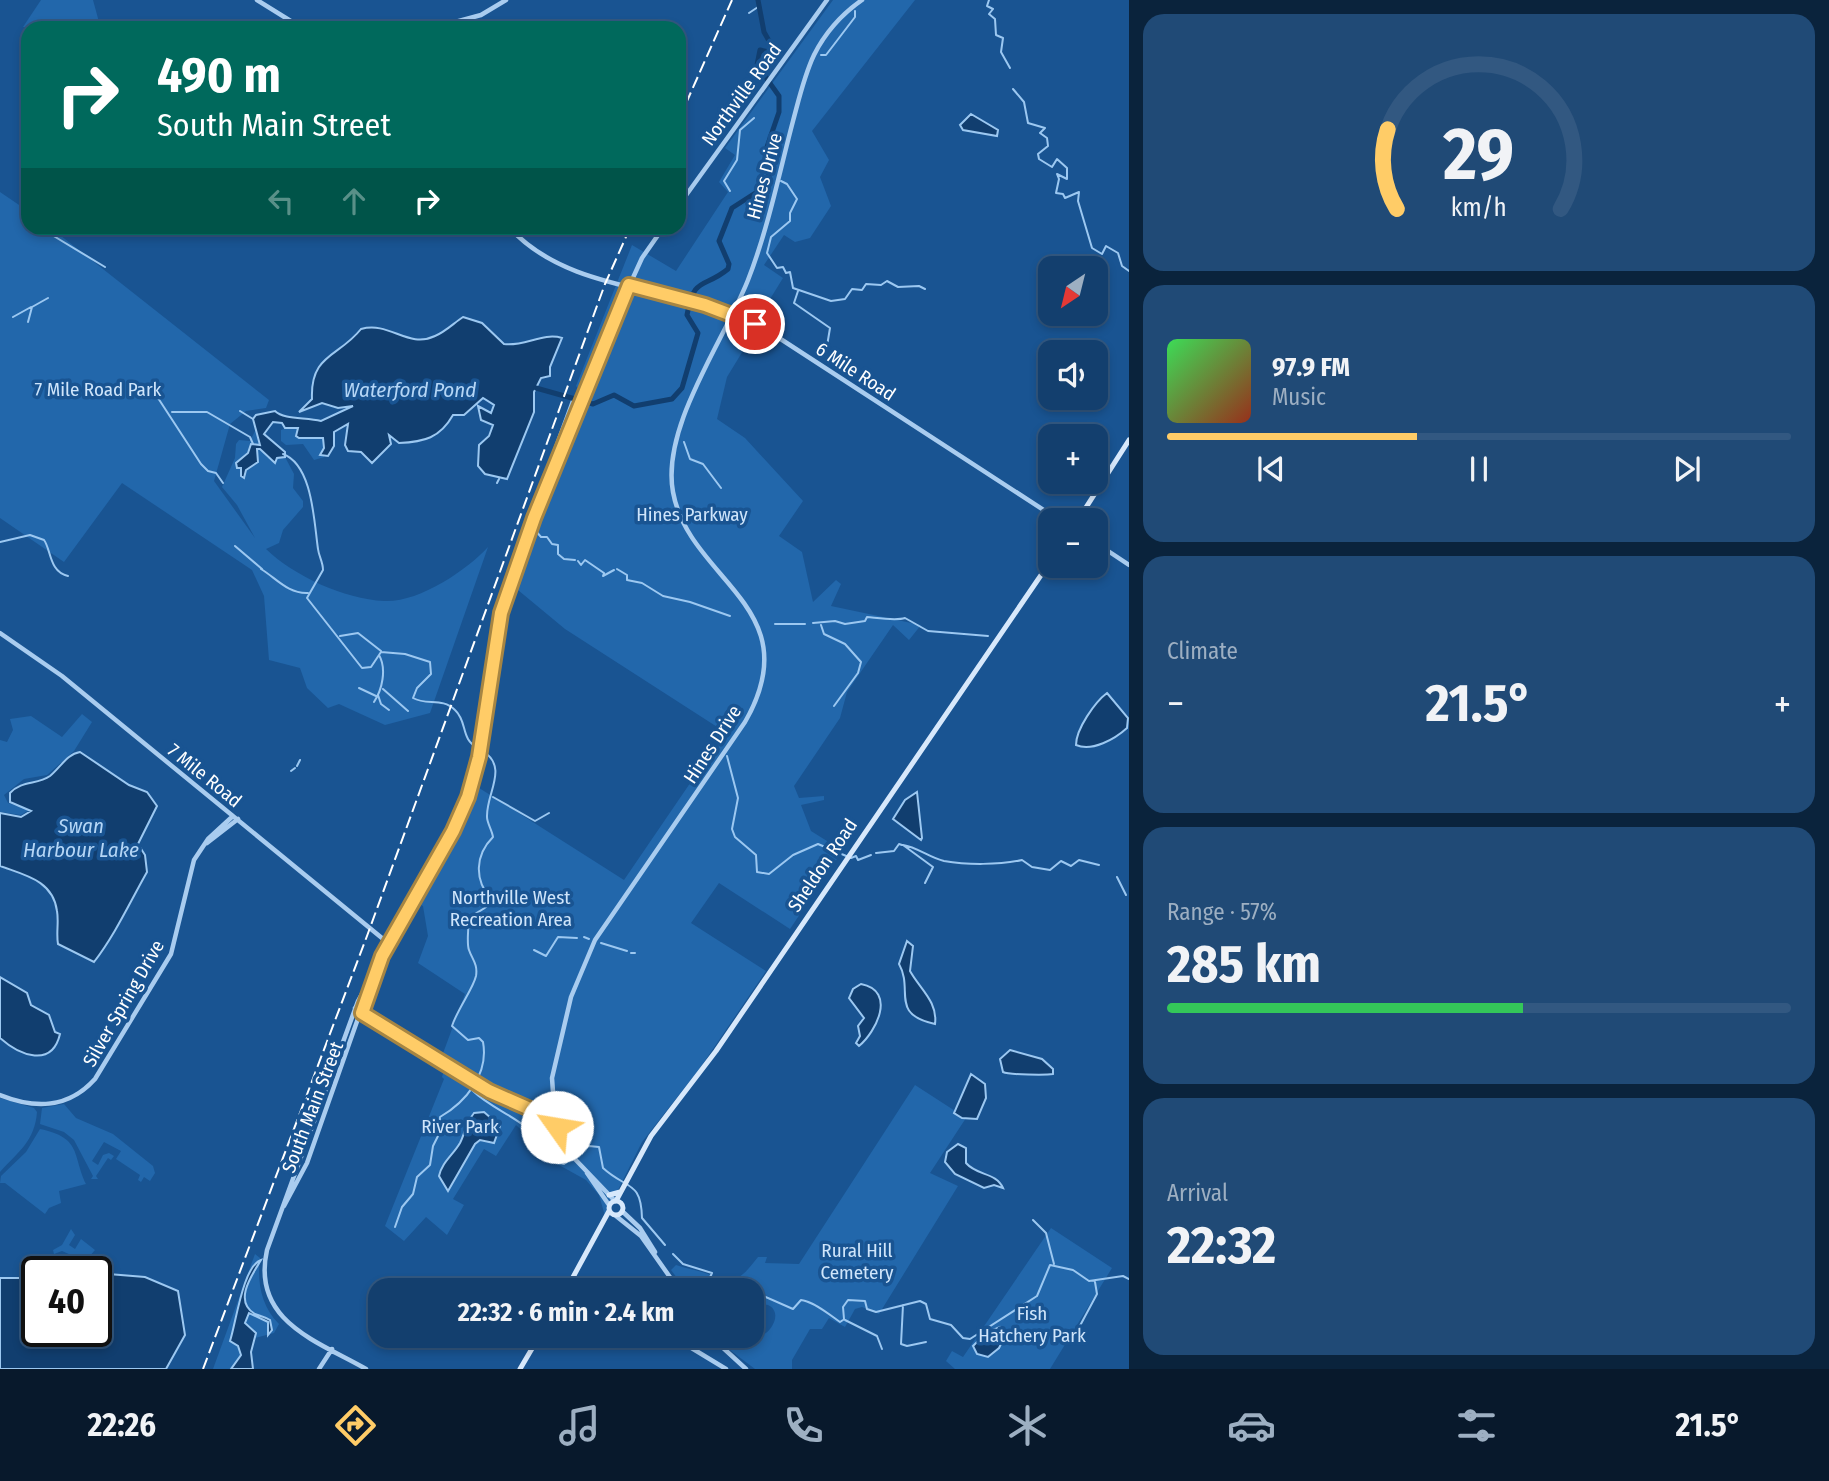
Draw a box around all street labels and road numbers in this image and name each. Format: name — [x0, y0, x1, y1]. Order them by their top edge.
street label: Northville Road — [697, 39, 786, 150]
street label: Hines Drive — [742, 130, 787, 222]
street label: 6 Mile Road — [812, 337, 900, 406]
street label: Hines Drive — [679, 701, 746, 788]
street label: 7 Mile Road — [163, 739, 246, 812]
street label: Sheldon Road — [783, 814, 862, 916]
street label: Silver Spring Drive — [78, 936, 169, 1071]
street label: South Main Street — [277, 1038, 348, 1176]

